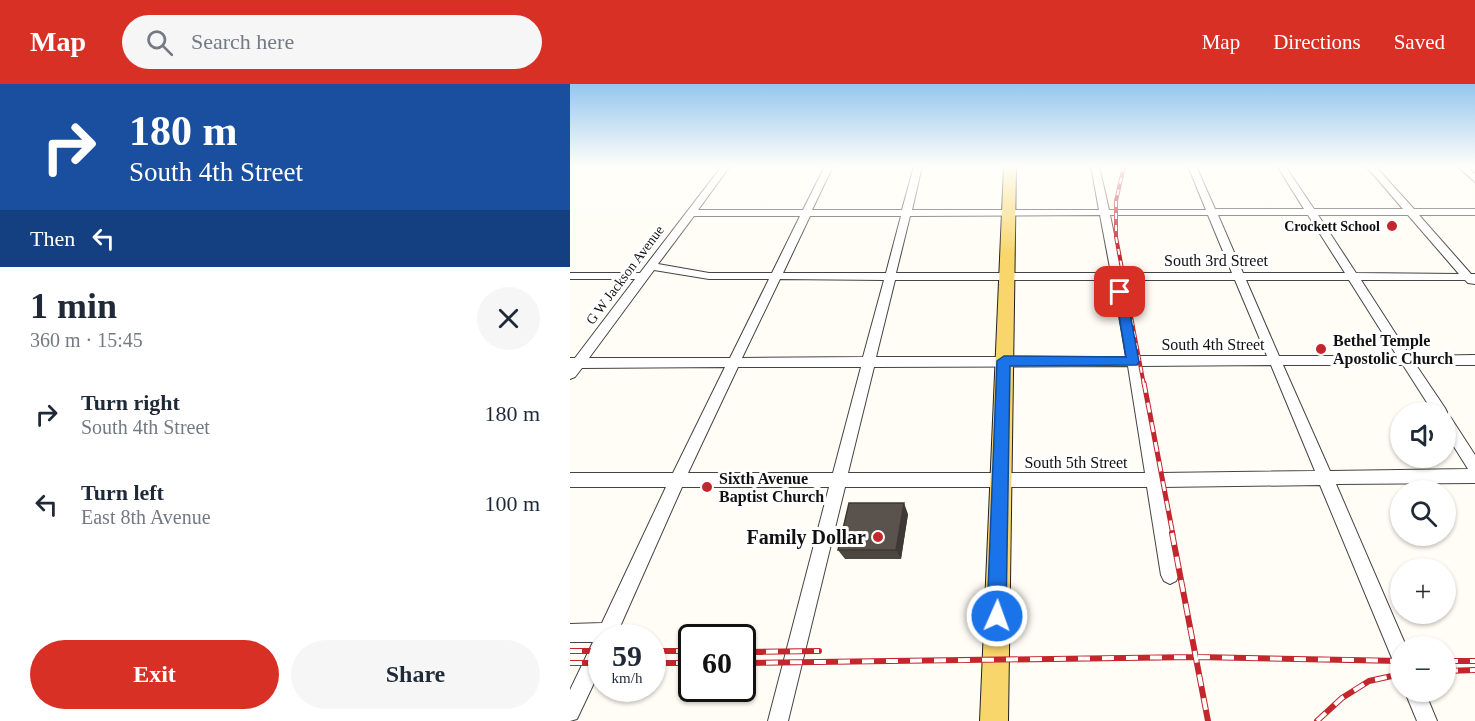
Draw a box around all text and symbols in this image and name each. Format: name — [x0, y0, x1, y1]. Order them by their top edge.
search box — [122, 15, 542, 69]
text: Map — [30, 26, 86, 57]
icon: search — [143, 26, 176, 59]
text: Search here — [191, 29, 294, 54]
text: Map — [1202, 30, 1240, 54]
text: Directions — [1273, 30, 1361, 54]
text: Saved — [1394, 30, 1445, 54]
icon: right — [30, 108, 108, 186]
text: 180 m — [129, 108, 238, 154]
text: South 4th Street — [129, 157, 303, 187]
place label: Crockett School — [1284, 219, 1380, 234]
marker: Crockett School — [1385, 219, 1399, 233]
icon: left — [87, 222, 120, 255]
street label: G W Jackson Avenue — [583, 223, 667, 327]
text: Then — [30, 226, 75, 251]
street label: South 3rd Street — [1164, 252, 1269, 269]
pin — [1094, 266, 1145, 317]
icon: arrive — [1103, 275, 1136, 308]
text: 1 min — [30, 286, 117, 326]
button: close — [477, 287, 540, 350]
text: 360 m · 15:45 — [30, 329, 143, 351]
place label: Bethel Temple Apostolic Church — [1333, 332, 1453, 368]
street label: South 4th Street — [1161, 336, 1265, 353]
marker: Bethel Temple Apostolic Church — [1314, 342, 1328, 356]
text: Turn right — [81, 390, 180, 415]
icon: right — [30, 398, 63, 431]
text: 180 m — [484, 401, 540, 426]
map controls — [1390, 402, 1456, 702]
button: sound — [1390, 402, 1456, 468]
text: South 4th Street — [81, 416, 210, 438]
street label: South 5th Street — [1024, 454, 1128, 471]
place label: Sixth Avenue Baptist Church — [719, 470, 824, 506]
text: Turn left — [81, 480, 164, 505]
marker: Sixth Avenue Baptist Church — [700, 480, 714, 494]
button: search — [1390, 480, 1456, 546]
icon: left — [30, 488, 63, 521]
text: 100 m — [484, 491, 540, 516]
text: East 8th Avenue — [81, 506, 211, 528]
place label: Family Dollar — [747, 526, 866, 549]
marker: Family Dollar — [871, 530, 885, 544]
button: + — [1390, 558, 1456, 624]
position arrow — [965, 584, 1029, 648]
speed limit sign: 60 — [678, 624, 756, 702]
button: − — [1390, 636, 1456, 702]
text: 59 — [612, 639, 642, 672]
button: Exit — [30, 640, 279, 709]
button: Share — [291, 640, 540, 709]
text: km/h — [612, 670, 642, 686]

